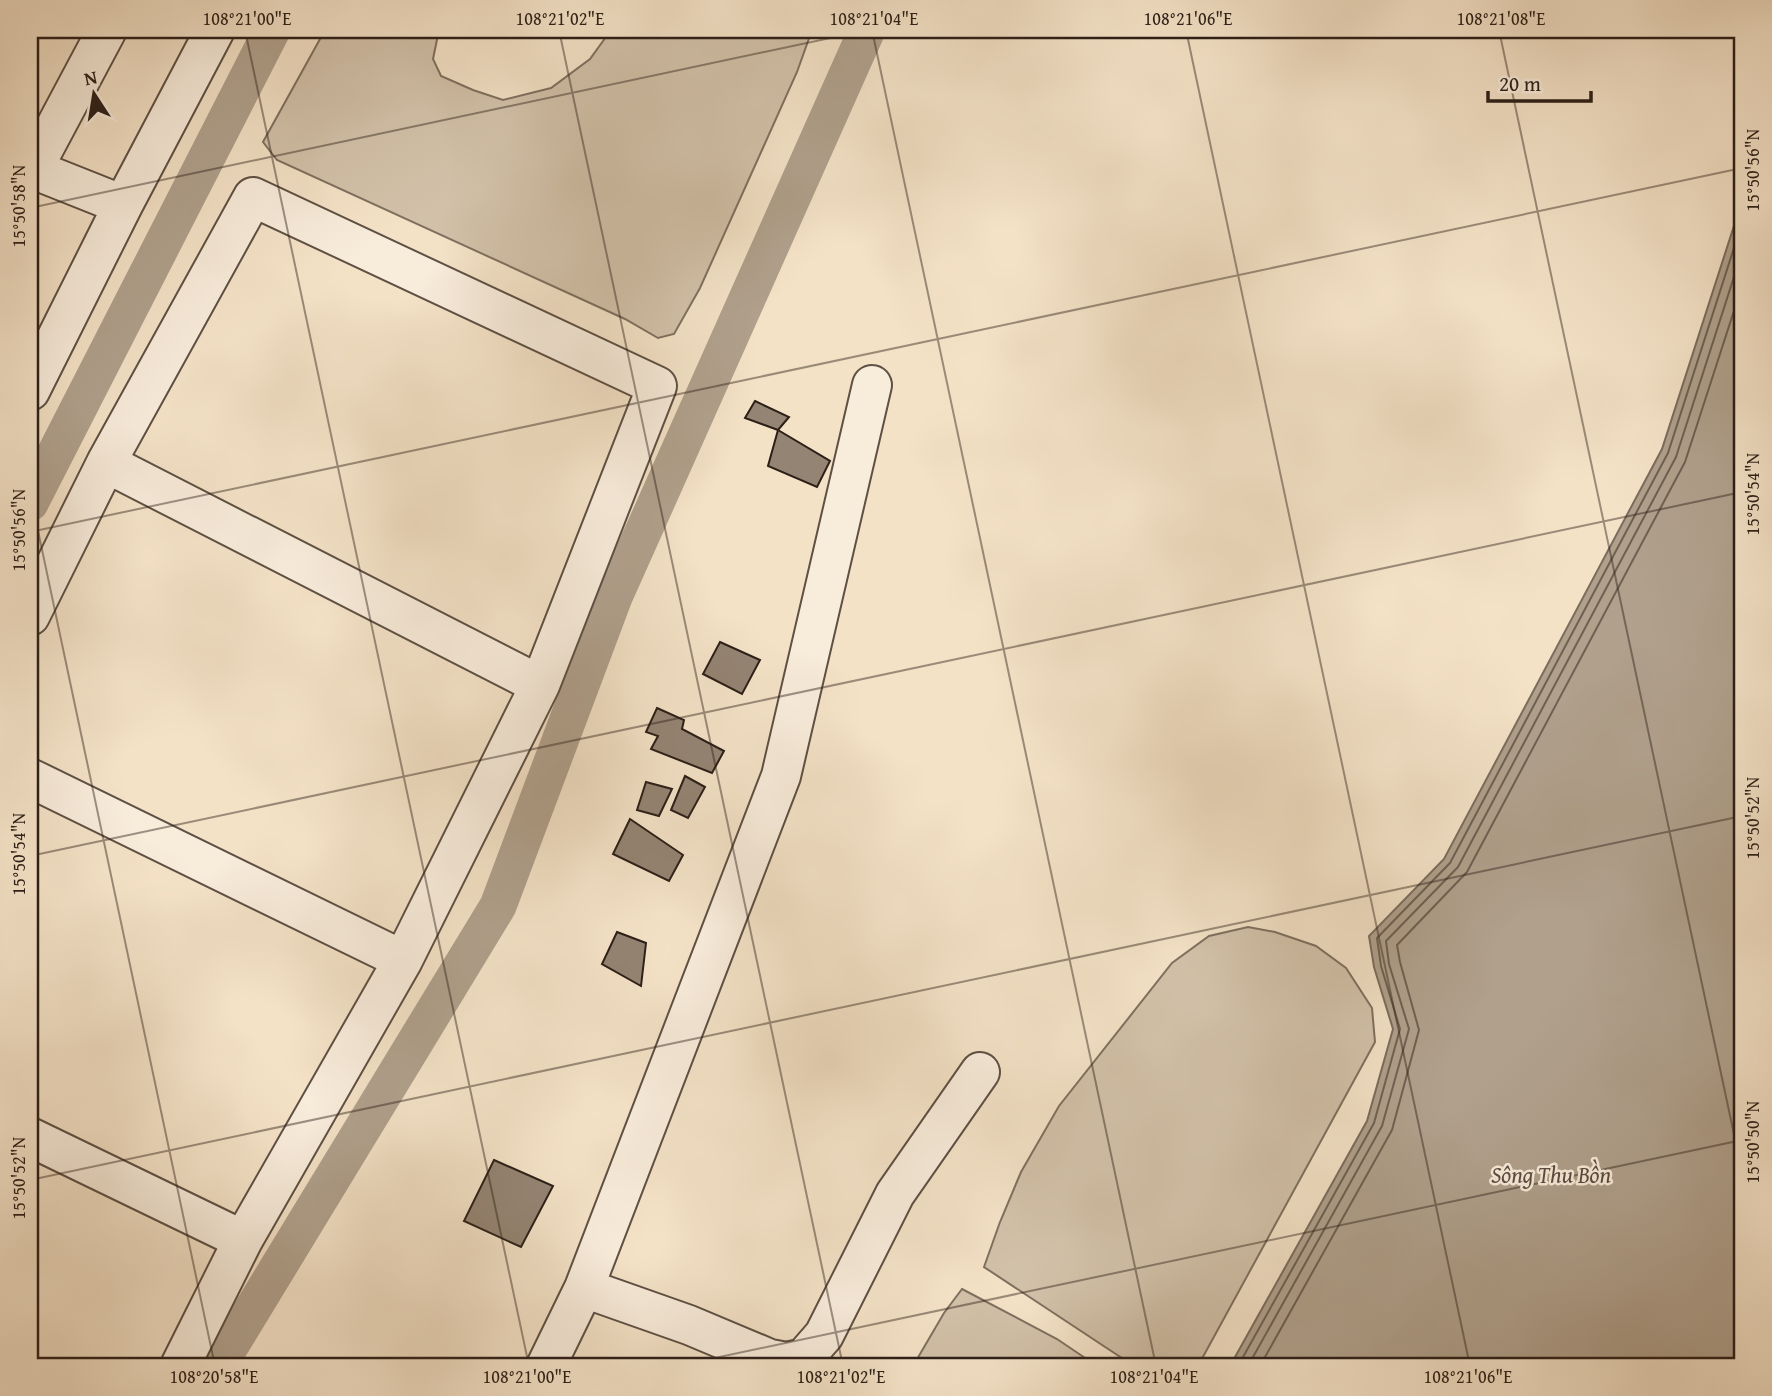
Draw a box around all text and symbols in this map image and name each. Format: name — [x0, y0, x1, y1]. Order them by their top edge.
text: 108°21'00"E — [203, 5, 291, 32]
text: 108°21'02"E — [516, 5, 604, 32]
text: 108°21'04"E — [830, 5, 918, 32]
text: 108°21'06"E — [1144, 5, 1232, 32]
text: 108°21'08"E — [1457, 5, 1545, 32]
north arrow — [60, 60, 130, 130]
scale bar — [1488, 60, 1592, 104]
text: N — [81, 62, 100, 92]
text: 20 m — [1499, 68, 1541, 99]
text: 15°50'56"N — [1739, 128, 1766, 211]
text: 15°50'58"N — [5, 164, 32, 247]
text: 15°50'54"N — [1739, 452, 1766, 535]
text: 15°50'56"N — [5, 488, 32, 571]
text: 15°50'52"N — [1739, 776, 1766, 859]
text: 15°50'54"N — [5, 812, 32, 895]
text: 15°50'50"N — [1739, 1100, 1766, 1183]
text: 15°50'52"N — [5, 1136, 32, 1219]
water label: Sông Thu Bồn — [1491, 1158, 1611, 1191]
text: 108°20'58"E — [170, 1363, 258, 1390]
text: 108°21'00"E — [483, 1363, 571, 1390]
text: 108°21'02"E — [797, 1363, 885, 1390]
text: 108°21'04"E — [1110, 1363, 1198, 1390]
text: 108°21'06"E — [1424, 1363, 1512, 1390]

